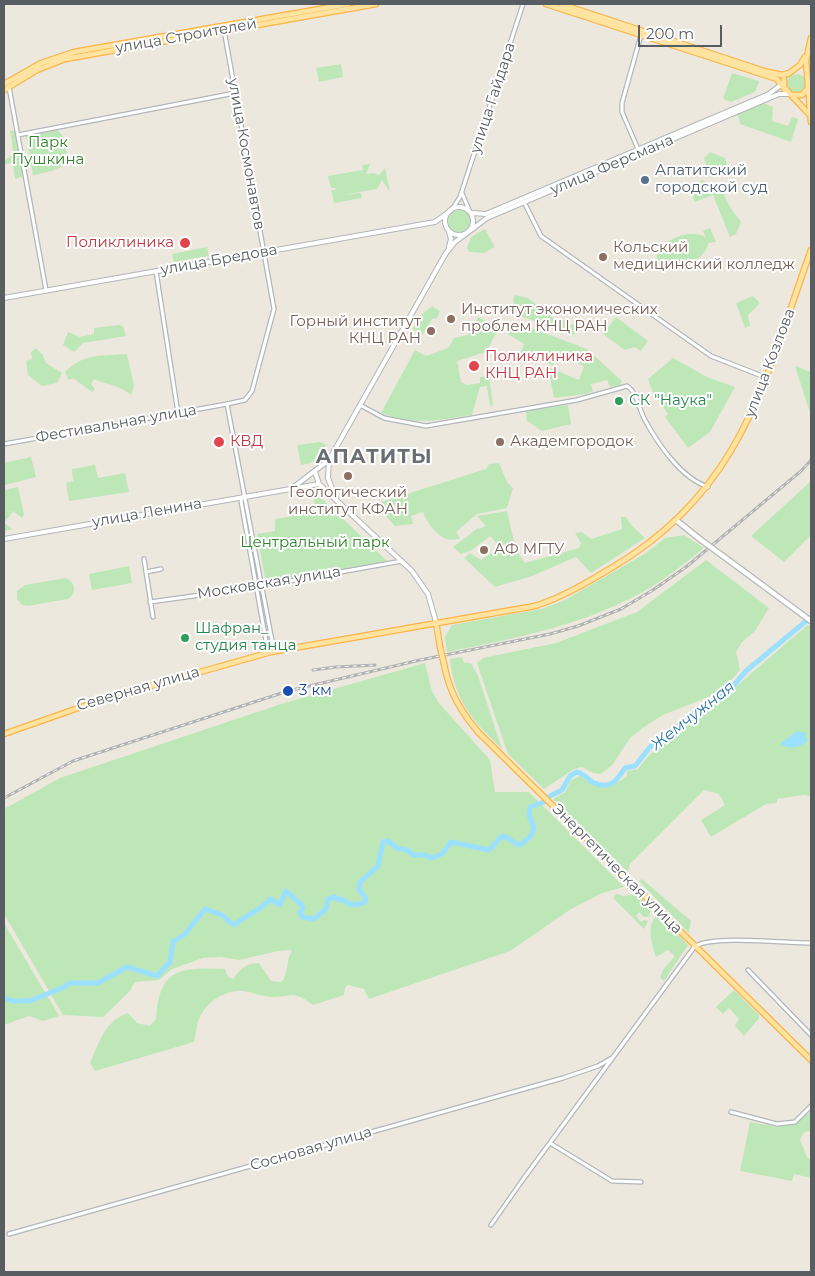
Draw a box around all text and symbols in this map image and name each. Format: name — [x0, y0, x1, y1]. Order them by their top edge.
street label: улица Строителей — [114, 15, 258, 57]
scale bar — [640, 15, 724, 47]
text: 200 m — [646, 24, 694, 43]
street label: улица Гайдара — [467, 40, 519, 156]
street label: улица Космонавтов — [224, 77, 268, 231]
street label: улица Ферсмана — [548, 131, 676, 199]
park label: Парк Пушкина — [12, 134, 84, 169]
place label: Апатитский городской суд — [655, 162, 768, 197]
marker: Апатитский городской суд — [639, 174, 651, 186]
place label: Поликлиника — [66, 234, 174, 252]
marker: Поликлиника — [178, 236, 192, 250]
place label: Кольский медицинский колледж — [613, 239, 795, 274]
street label: улица Бредова — [159, 241, 279, 279]
marker: Кольский медицинский колледж — [597, 251, 609, 263]
place label: Институт экономических проблем КНЦ РАН — [461, 301, 658, 336]
street label: улица Козлова — [741, 306, 799, 420]
place label: Горный институт КНЦ РАН — [290, 313, 421, 348]
marker: Институт экономических проблем КНЦ РАН — [445, 313, 457, 325]
marker: Горный институт КНЦ РАН — [425, 325, 437, 337]
place label: Поликлиника КНЦ РАН — [485, 348, 593, 383]
marker: Поликлиника КНЦ РАН — [467, 359, 481, 373]
place label: СК "Наука" — [629, 392, 712, 410]
marker: СК "Наука" — [613, 395, 625, 407]
street label: Фестивальная улица — [34, 401, 198, 447]
place label: КВД — [230, 433, 263, 451]
place label: Академгородок — [510, 433, 633, 451]
marker: КВД — [212, 435, 226, 449]
marker: Академгородок — [494, 436, 506, 448]
district label: АПАТИТЫ — [315, 445, 433, 469]
marker: Геологический институт КФАН — [342, 470, 354, 482]
place label: Геологический институт КФАН — [288, 484, 408, 519]
street label: улица Ленина — [91, 494, 203, 532]
park label: Центральный парк — [240, 534, 390, 552]
place label: АФ МГТУ — [494, 541, 564, 559]
marker: АФ МГТУ — [478, 544, 490, 556]
street label: Московская улица — [196, 563, 342, 603]
place label: Шафран_ студия танца — [195, 620, 296, 655]
marker: Шафран_ студия танца — [179, 632, 191, 644]
street label: Северная улица — [74, 663, 202, 715]
water label: Жемчужная — [647, 677, 739, 755]
place label: 3 км — [299, 682, 332, 700]
marker: 3 км — [281, 684, 295, 698]
street label: Энергетическая улица — [548, 800, 686, 938]
street label: Сосновая улица — [248, 1123, 374, 1175]

